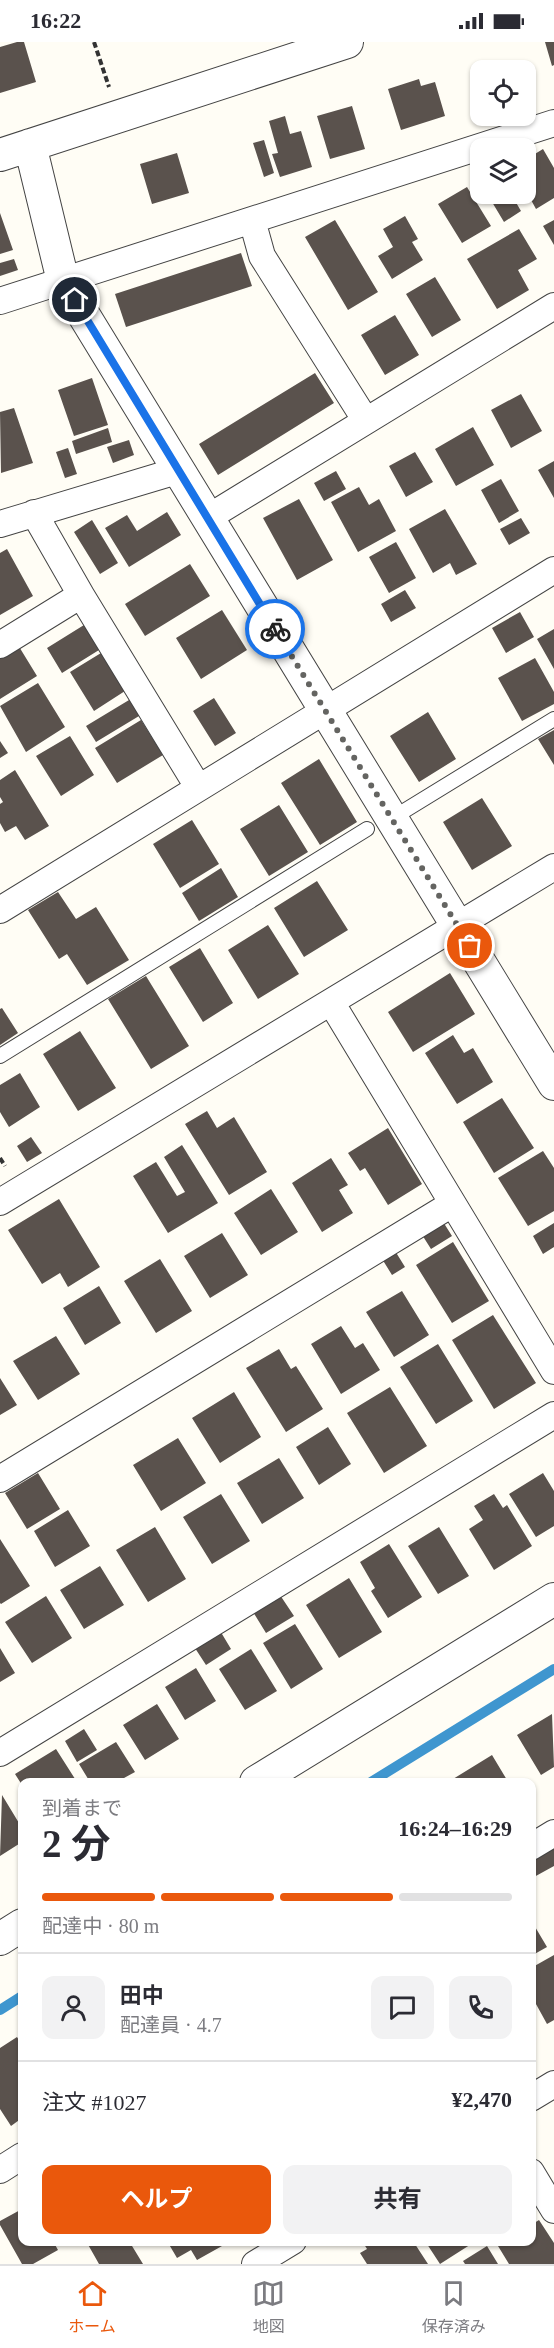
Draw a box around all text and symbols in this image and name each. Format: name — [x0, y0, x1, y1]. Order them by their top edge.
text: 16:22 — [30, 8, 81, 33]
map controls — [470, 60, 536, 204]
button: locate — [470, 60, 536, 126]
button: layers — [470, 138, 536, 204]
pin — [49, 274, 100, 325]
icon: home — [58, 283, 91, 316]
courier — [245, 599, 305, 659]
icon: bike — [259, 613, 292, 646]
pin — [444, 920, 495, 971]
icon: bag — [453, 929, 486, 962]
text: 到着まで — [42, 1797, 122, 1819]
text: 16:24–16:29 — [398, 1816, 512, 1841]
text: 2 分 — [42, 1822, 110, 1865]
text: 配達中 · 80 m — [42, 1915, 159, 1937]
button: person — [42, 1976, 105, 2039]
button: chat — [371, 1976, 434, 2039]
button: phone — [449, 1976, 512, 2039]
text: 田中 — [120, 1983, 164, 2008]
text: 配達員 · 4.7 — [120, 2014, 222, 2036]
text: ¥2,470 — [452, 2087, 512, 2112]
text: 注文 #1027 — [42, 2090, 147, 2115]
button: ヘルプ — [42, 2165, 271, 2234]
button: 共有 — [283, 2165, 512, 2234]
tab: ホーム — [68, 2277, 116, 2337]
tab: 地図 — [252, 2277, 285, 2337]
tab: 保存済み — [422, 2277, 486, 2337]

